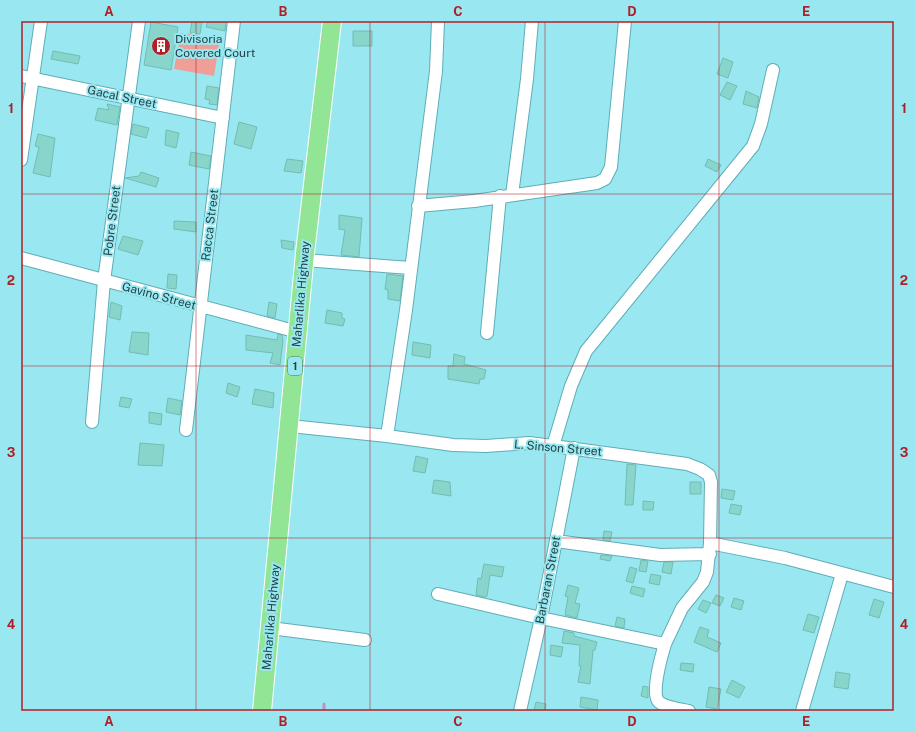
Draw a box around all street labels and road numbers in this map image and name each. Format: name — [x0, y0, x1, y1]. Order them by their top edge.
street label: Gacal Street — [86, 83, 158, 111]
street label: Pobre Street — [101, 185, 123, 257]
street label: Racca Street — [199, 188, 221, 262]
street label: Maharlika Highway — [289, 240, 313, 348]
street label: Gavino Street — [121, 279, 198, 313]
road number: 1 — [288, 357, 302, 375]
street label: L. Sinson Street — [513, 437, 603, 459]
street label: Barbaran Street — [533, 535, 563, 625]
street label: Maharlika Highway — [259, 563, 283, 671]

